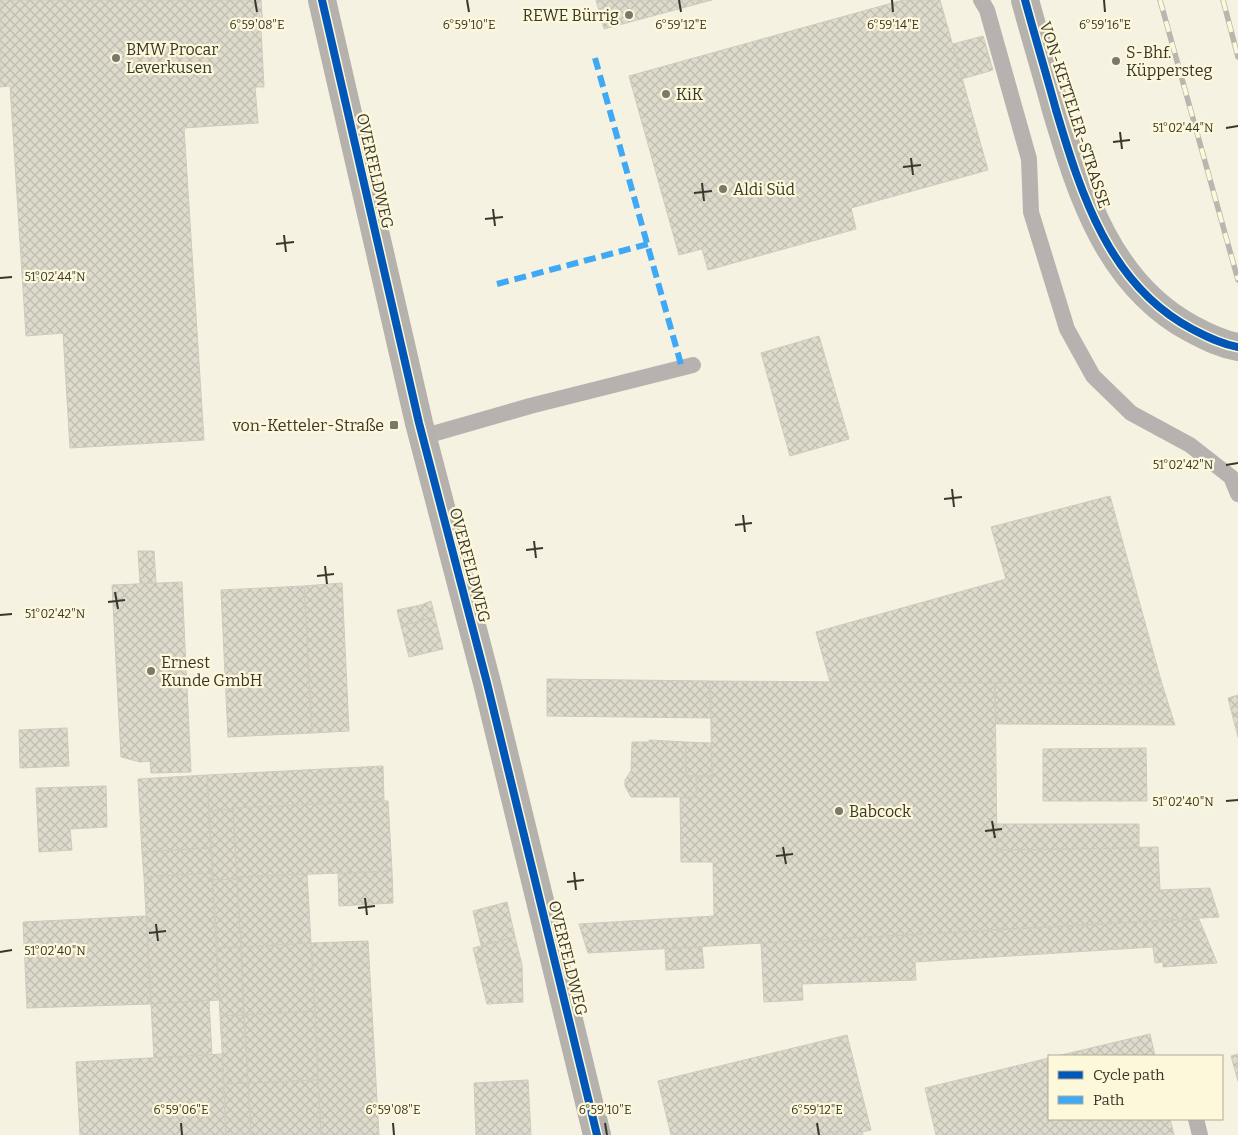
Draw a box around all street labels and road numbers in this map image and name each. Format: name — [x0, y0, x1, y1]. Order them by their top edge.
street label: VON-KETTELER-STRASSE — [1036, 19, 1114, 211]
street label: OVERFELDWEG — [352, 111, 398, 231]
street label: OVERFELDWEG — [446, 506, 494, 625]
street label: OVERFELDWEG — [545, 899, 592, 1018]

